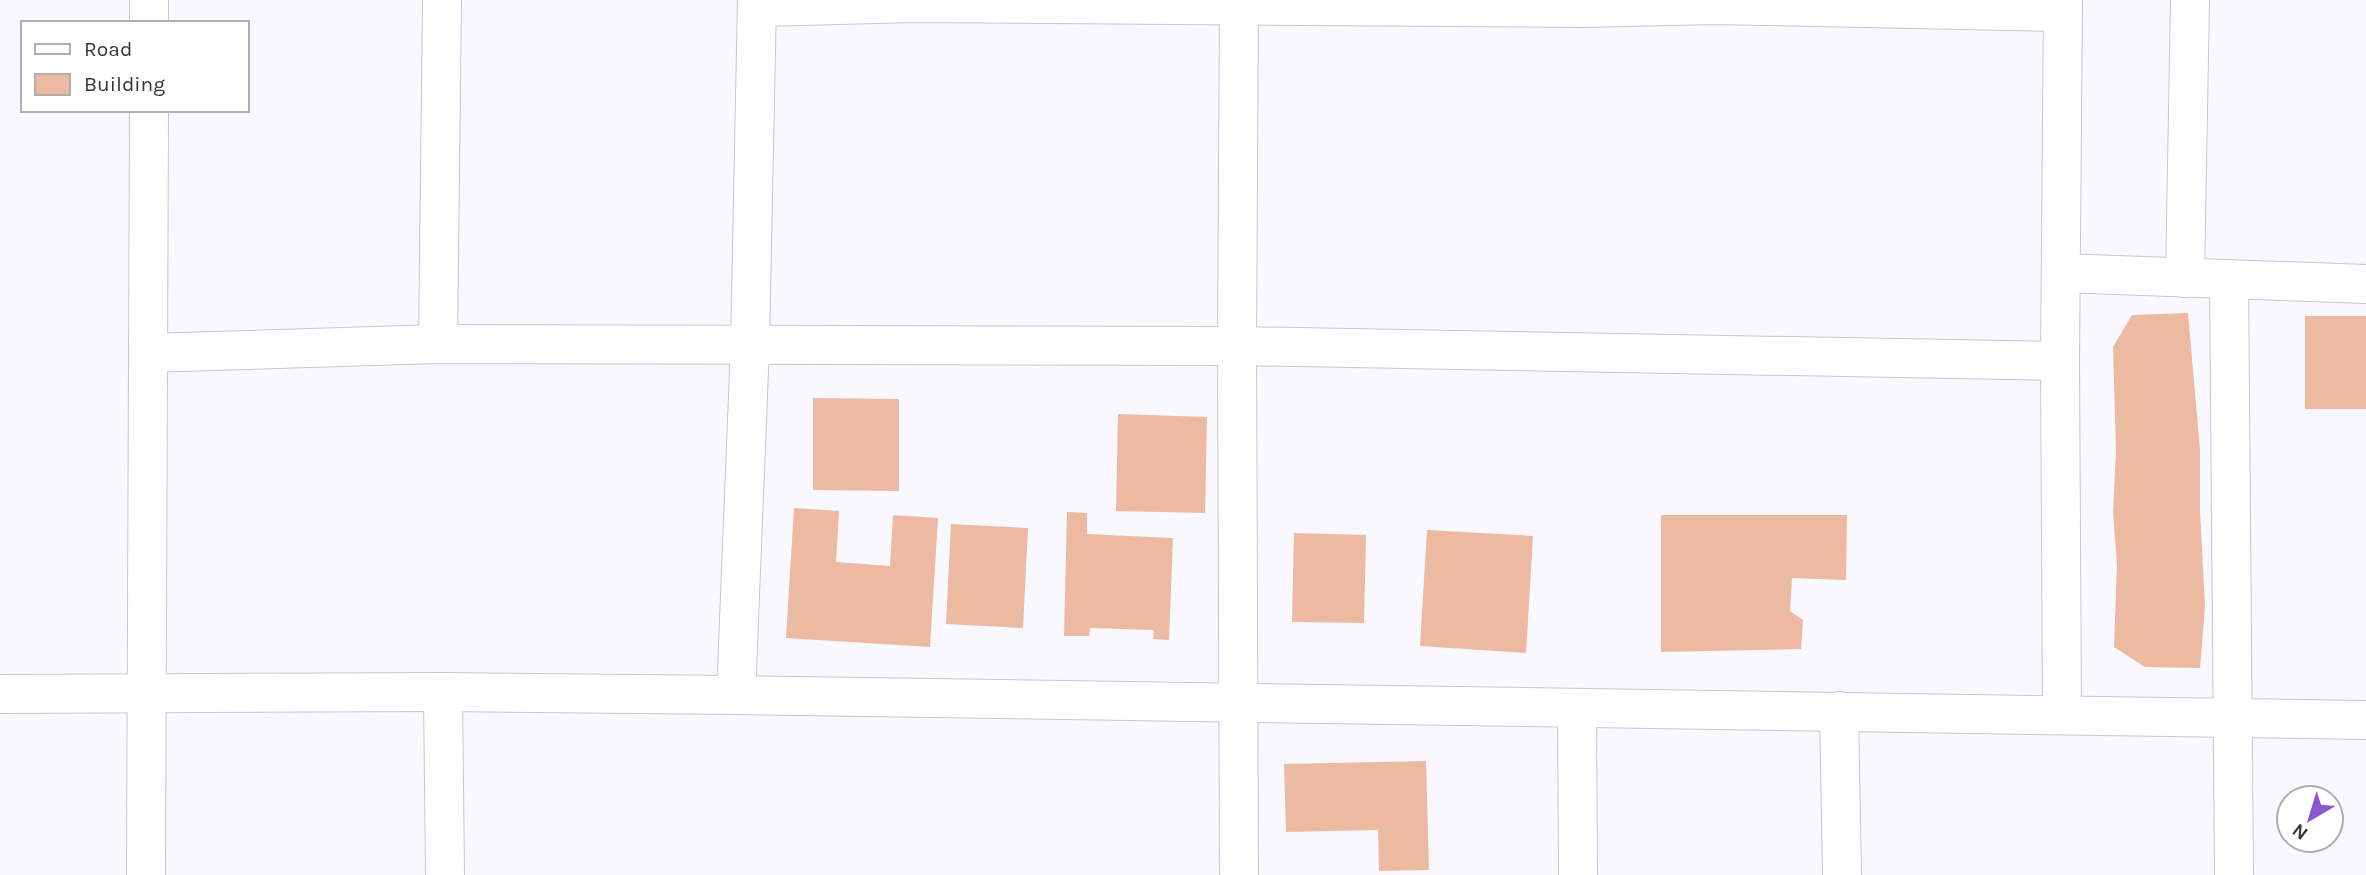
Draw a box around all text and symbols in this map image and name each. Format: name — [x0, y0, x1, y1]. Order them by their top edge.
legend — [21, 21, 248, 112]
text: Road — [84, 37, 132, 61]
text: Building — [84, 72, 165, 96]
north arrow — [2275, 784, 2345, 854]
text: N — [2288, 819, 2312, 844]

